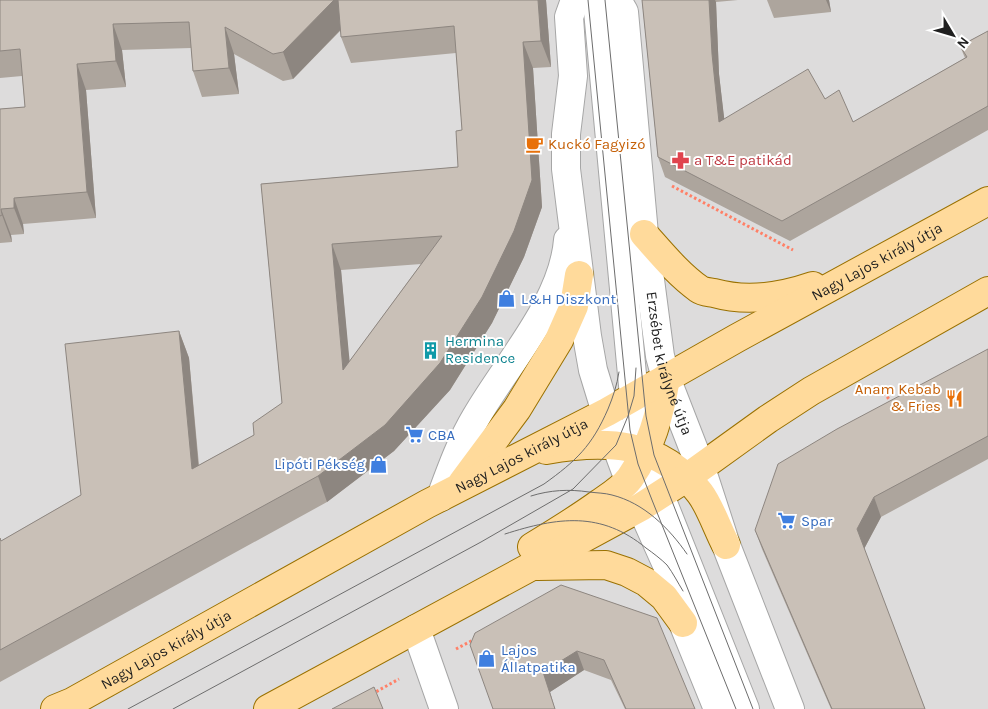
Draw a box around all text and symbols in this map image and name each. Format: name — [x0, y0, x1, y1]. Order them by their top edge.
north arrow — [928, 10, 978, 60]
text: N — [953, 34, 973, 52]
cafe icon: Kuckó Fagyizó — [524, 134, 544, 154]
place label: Kuckó Fagyizó — [548, 135, 645, 153]
pharmacy icon: a T&E patikád — [670, 150, 690, 170]
place label: a T&E patikád — [694, 151, 792, 169]
street label: Nagy Lajos király útja — [808, 219, 946, 305]
shop icon: L&H Diszkont — [497, 289, 517, 309]
place label: L&H Diszkont — [521, 290, 616, 308]
street label: Erzsébet királyné útja — [643, 290, 696, 438]
place label: Hermina Residence — [445, 332, 515, 367]
building icon: Hermina Residence — [421, 340, 441, 360]
place label: Anam Kebab & Fries — [855, 380, 941, 415]
restaurant icon: Anam Kebab & Fries — [945, 388, 965, 408]
street label: Nagy Lajos király útja — [452, 414, 591, 497]
supermarket icon: CBA — [404, 425, 424, 445]
place label: CBA — [428, 426, 456, 444]
shop icon: Lipóti Pékség — [369, 454, 389, 474]
place label: Lipóti Pékség — [274, 455, 366, 473]
supermarket icon: Spar — [777, 511, 797, 531]
place label: Spar — [801, 512, 833, 530]
street label: Nagy Lajos király útja — [98, 606, 234, 693]
place label: Lajos Állatpatika — [501, 641, 576, 676]
shop icon: Lajos Állatpatika — [477, 649, 497, 669]

